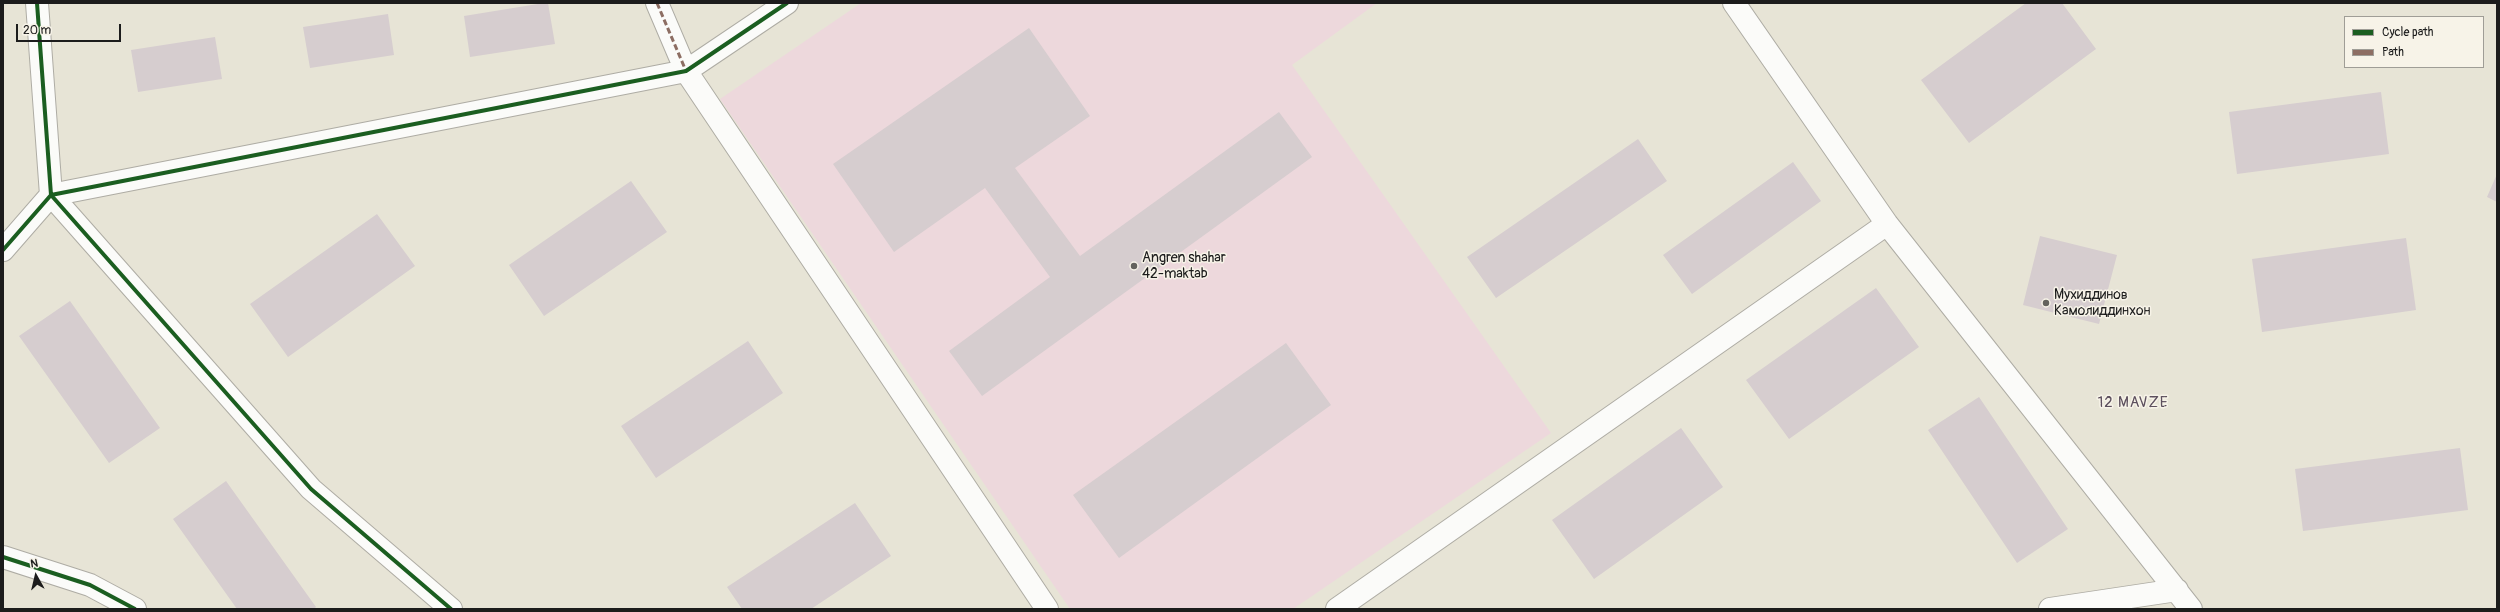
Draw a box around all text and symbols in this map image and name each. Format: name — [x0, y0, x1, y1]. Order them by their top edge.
scale bar — [18, 16, 123, 42]
legend — [2344, 16, 2484, 68]
text: 20 m — [23, 23, 51, 38]
text: Cycle path — [2382, 25, 2433, 40]
text: Path — [2382, 45, 2404, 60]
place label: Angren shahar 42-maktab — [1142, 250, 1226, 282]
marker: Angren shahar 42-maktab — [1129, 261, 1139, 271]
place label: Мухиддинов Камолиддинхон — [2054, 287, 2150, 320]
marker: Мухиддинов Камолиддинхон — [2041, 298, 2051, 308]
district label: 12 MAVZE — [2097, 394, 2169, 412]
north arrow — [16, 556, 56, 596]
text: N — [30, 557, 39, 571]

